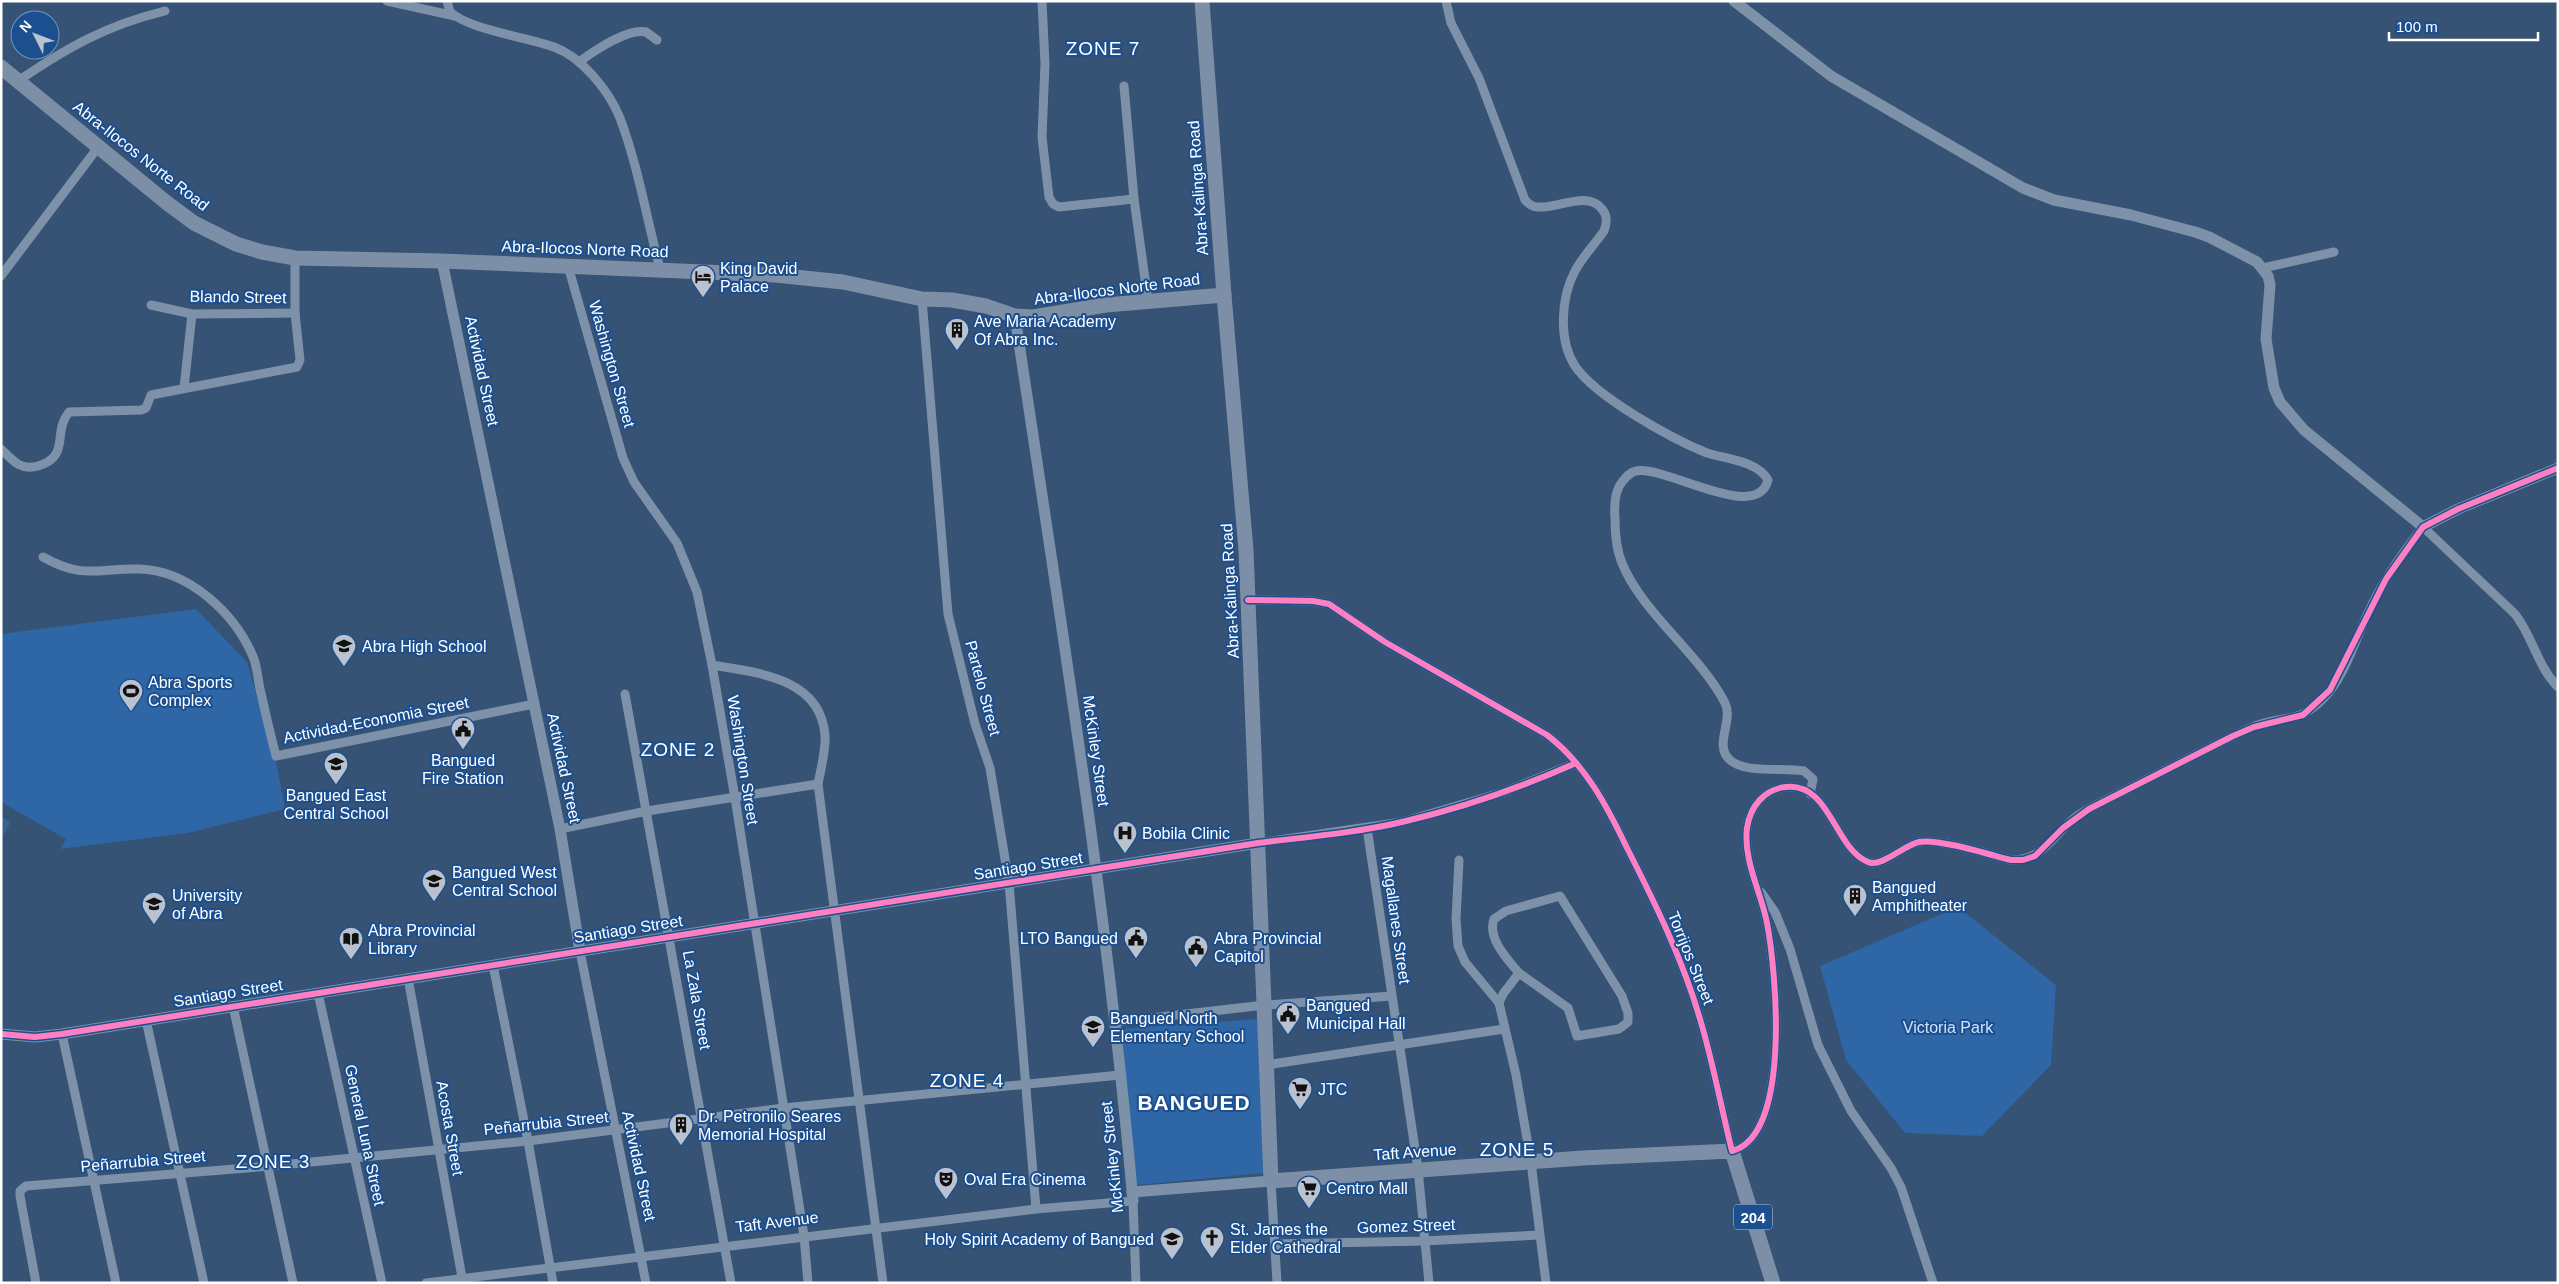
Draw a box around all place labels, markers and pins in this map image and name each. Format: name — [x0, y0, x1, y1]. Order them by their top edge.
place label: King David Palace — [720, 260, 797, 295]
hotel icon: King David Palace — [690, 264, 716, 298]
place label: Ave Maria Academy Of Abra Inc. — [974, 313, 1116, 348]
building icon: Ave Maria Academy Of Abra Inc. — [944, 317, 970, 351]
school or university icon: Abra High School — [331, 633, 357, 667]
place label: Abra High School — [362, 638, 487, 655]
place label: Abra Sports Complex — [148, 674, 232, 709]
sports icon: Abra Sports Complex — [118, 678, 144, 712]
public building icon: Bangued Fire Station — [450, 716, 476, 750]
school or university icon: Bangued East Central School — [323, 751, 349, 785]
place label: Bangued Fire Station — [422, 752, 504, 787]
place label: Bangued East Central School — [284, 787, 388, 822]
hospital icon: Bobila Clinic — [1112, 820, 1138, 854]
place label: Bobila Clinic — [1142, 825, 1230, 842]
place label: Bangued West Central School — [452, 864, 557, 899]
school or university icon: Bangued West Central School — [421, 868, 447, 902]
place label: Bangued Amphitheater — [1872, 879, 1968, 914]
building icon: Bangued Amphitheater — [1842, 883, 1868, 917]
place label: University of Abra — [172, 887, 242, 922]
school or university icon: University of Abra — [141, 891, 167, 925]
place label: Abra Provincial Library — [368, 922, 476, 957]
public building icon: LTO Bangued — [1123, 925, 1149, 959]
library icon: Abra Provincial Library — [338, 926, 364, 960]
place label: LTO Bangued — [1020, 930, 1118, 947]
place label: Abra Provincial Capitol — [1214, 930, 1322, 965]
public building icon: Abra Provincial Capitol — [1183, 934, 1209, 968]
place label: Bangued Municipal Hall — [1306, 997, 1406, 1032]
public building icon: Bangued Municipal Hall — [1275, 1001, 1301, 1035]
place label: Bangued North Elementary School — [1110, 1010, 1244, 1045]
school or university icon: Bangued North Elementary School — [1080, 1014, 1106, 1048]
supermarket icon: JTC — [1287, 1076, 1313, 1110]
place label: JTC — [1318, 1081, 1347, 1098]
place label: Dr. Petronilo Seares Memorial Hospital — [698, 1108, 841, 1143]
building icon: Dr. Petronilo Seares Memorial Hospital — [668, 1112, 694, 1146]
theatre icon: Oval Era Cinema — [933, 1166, 959, 1200]
place label: Oval Era Cinema — [964, 1171, 1086, 1188]
supermarket icon: Centro Mall — [1296, 1175, 1322, 1209]
place label: Centro Mall — [1326, 1180, 1408, 1197]
place label: St. James the Elder Cathedral — [1230, 1221, 1341, 1256]
church icon: St. James the Elder Cathedral — [1199, 1225, 1225, 1259]
school or university icon: Holy Spirit Academy of Bangued — [1159, 1226, 1185, 1260]
place label: Holy Spirit Academy of Bangued — [925, 1231, 1154, 1248]

